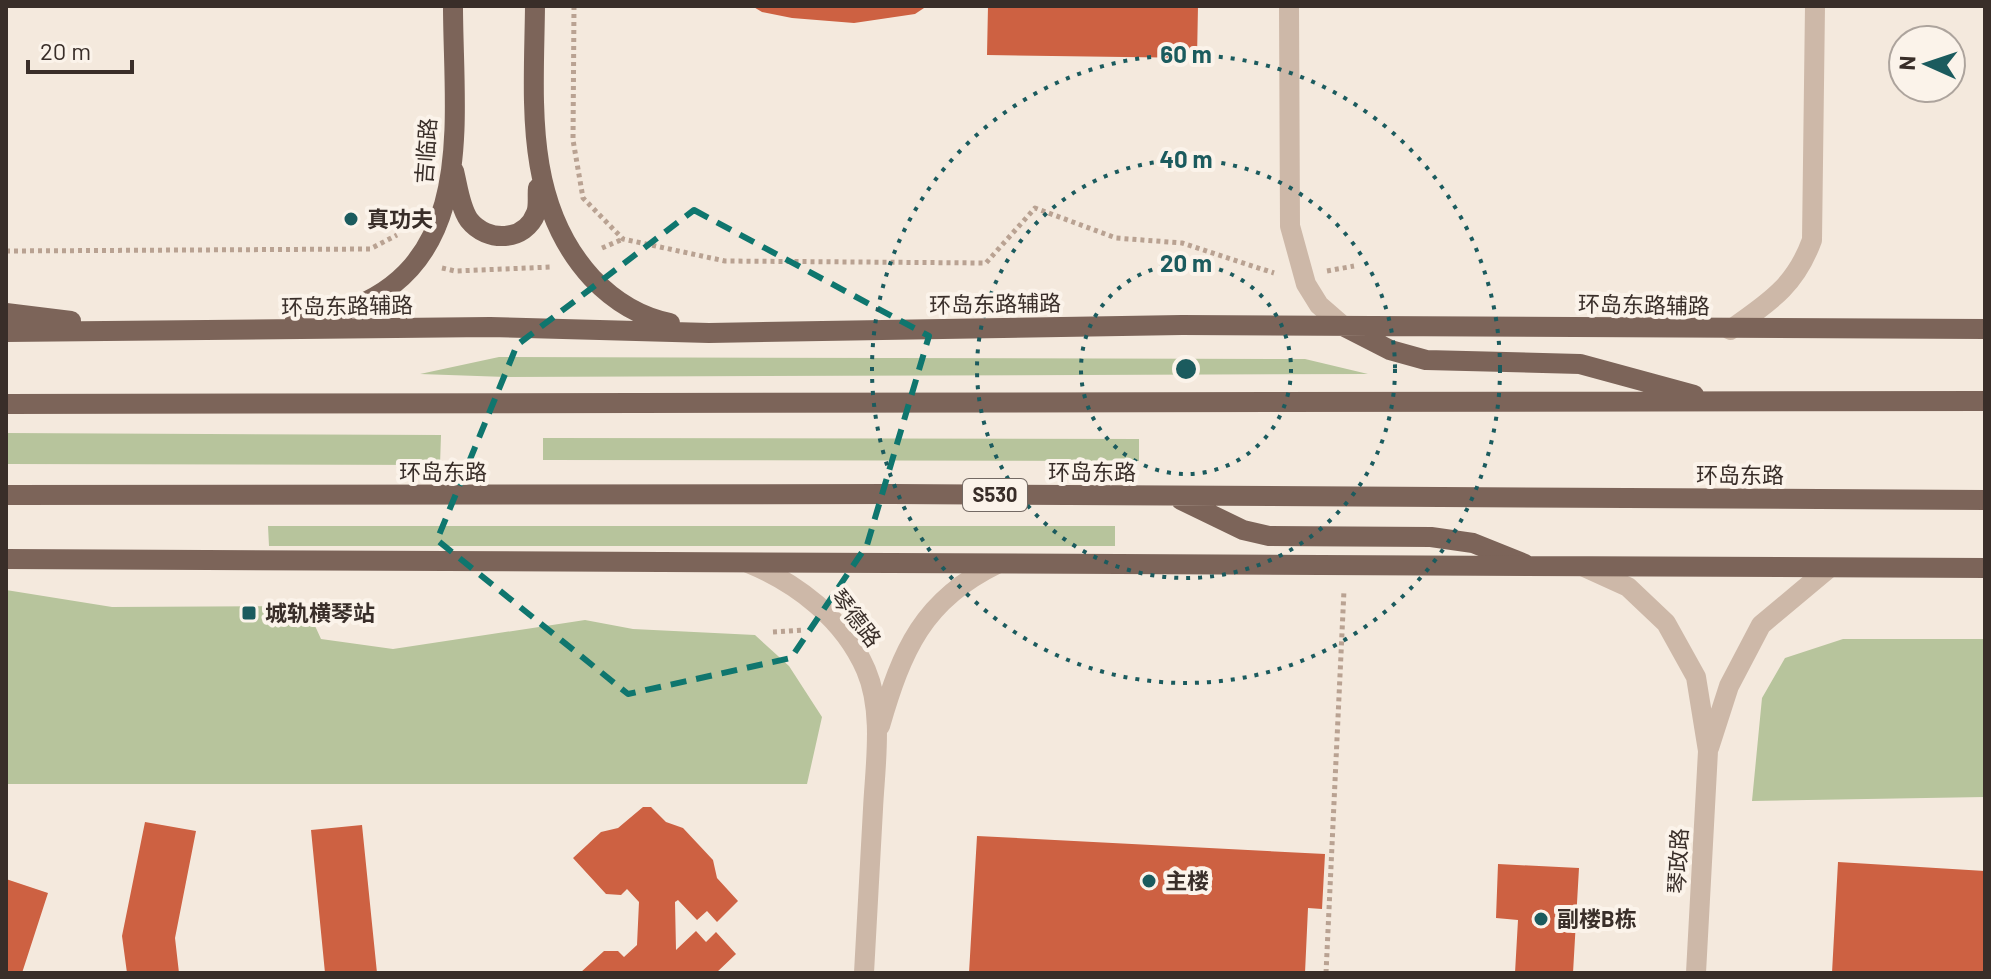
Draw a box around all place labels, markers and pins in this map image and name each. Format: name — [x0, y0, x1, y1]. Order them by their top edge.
place label: 真功夫 — [367, 205, 433, 231]
marker: 真功夫 — [342, 210, 360, 228]
centre of rings — [1172, 355, 1200, 383]
place label: 城轨横琴站 — [265, 599, 375, 625]
marker: 城轨横琴站 — [240, 604, 258, 622]
place label: 主楼 — [1165, 867, 1209, 893]
marker: 主楼 — [1140, 872, 1158, 890]
place label: 副楼B栋 — [1557, 905, 1637, 931]
marker: 副楼B栋 — [1532, 910, 1550, 928]

